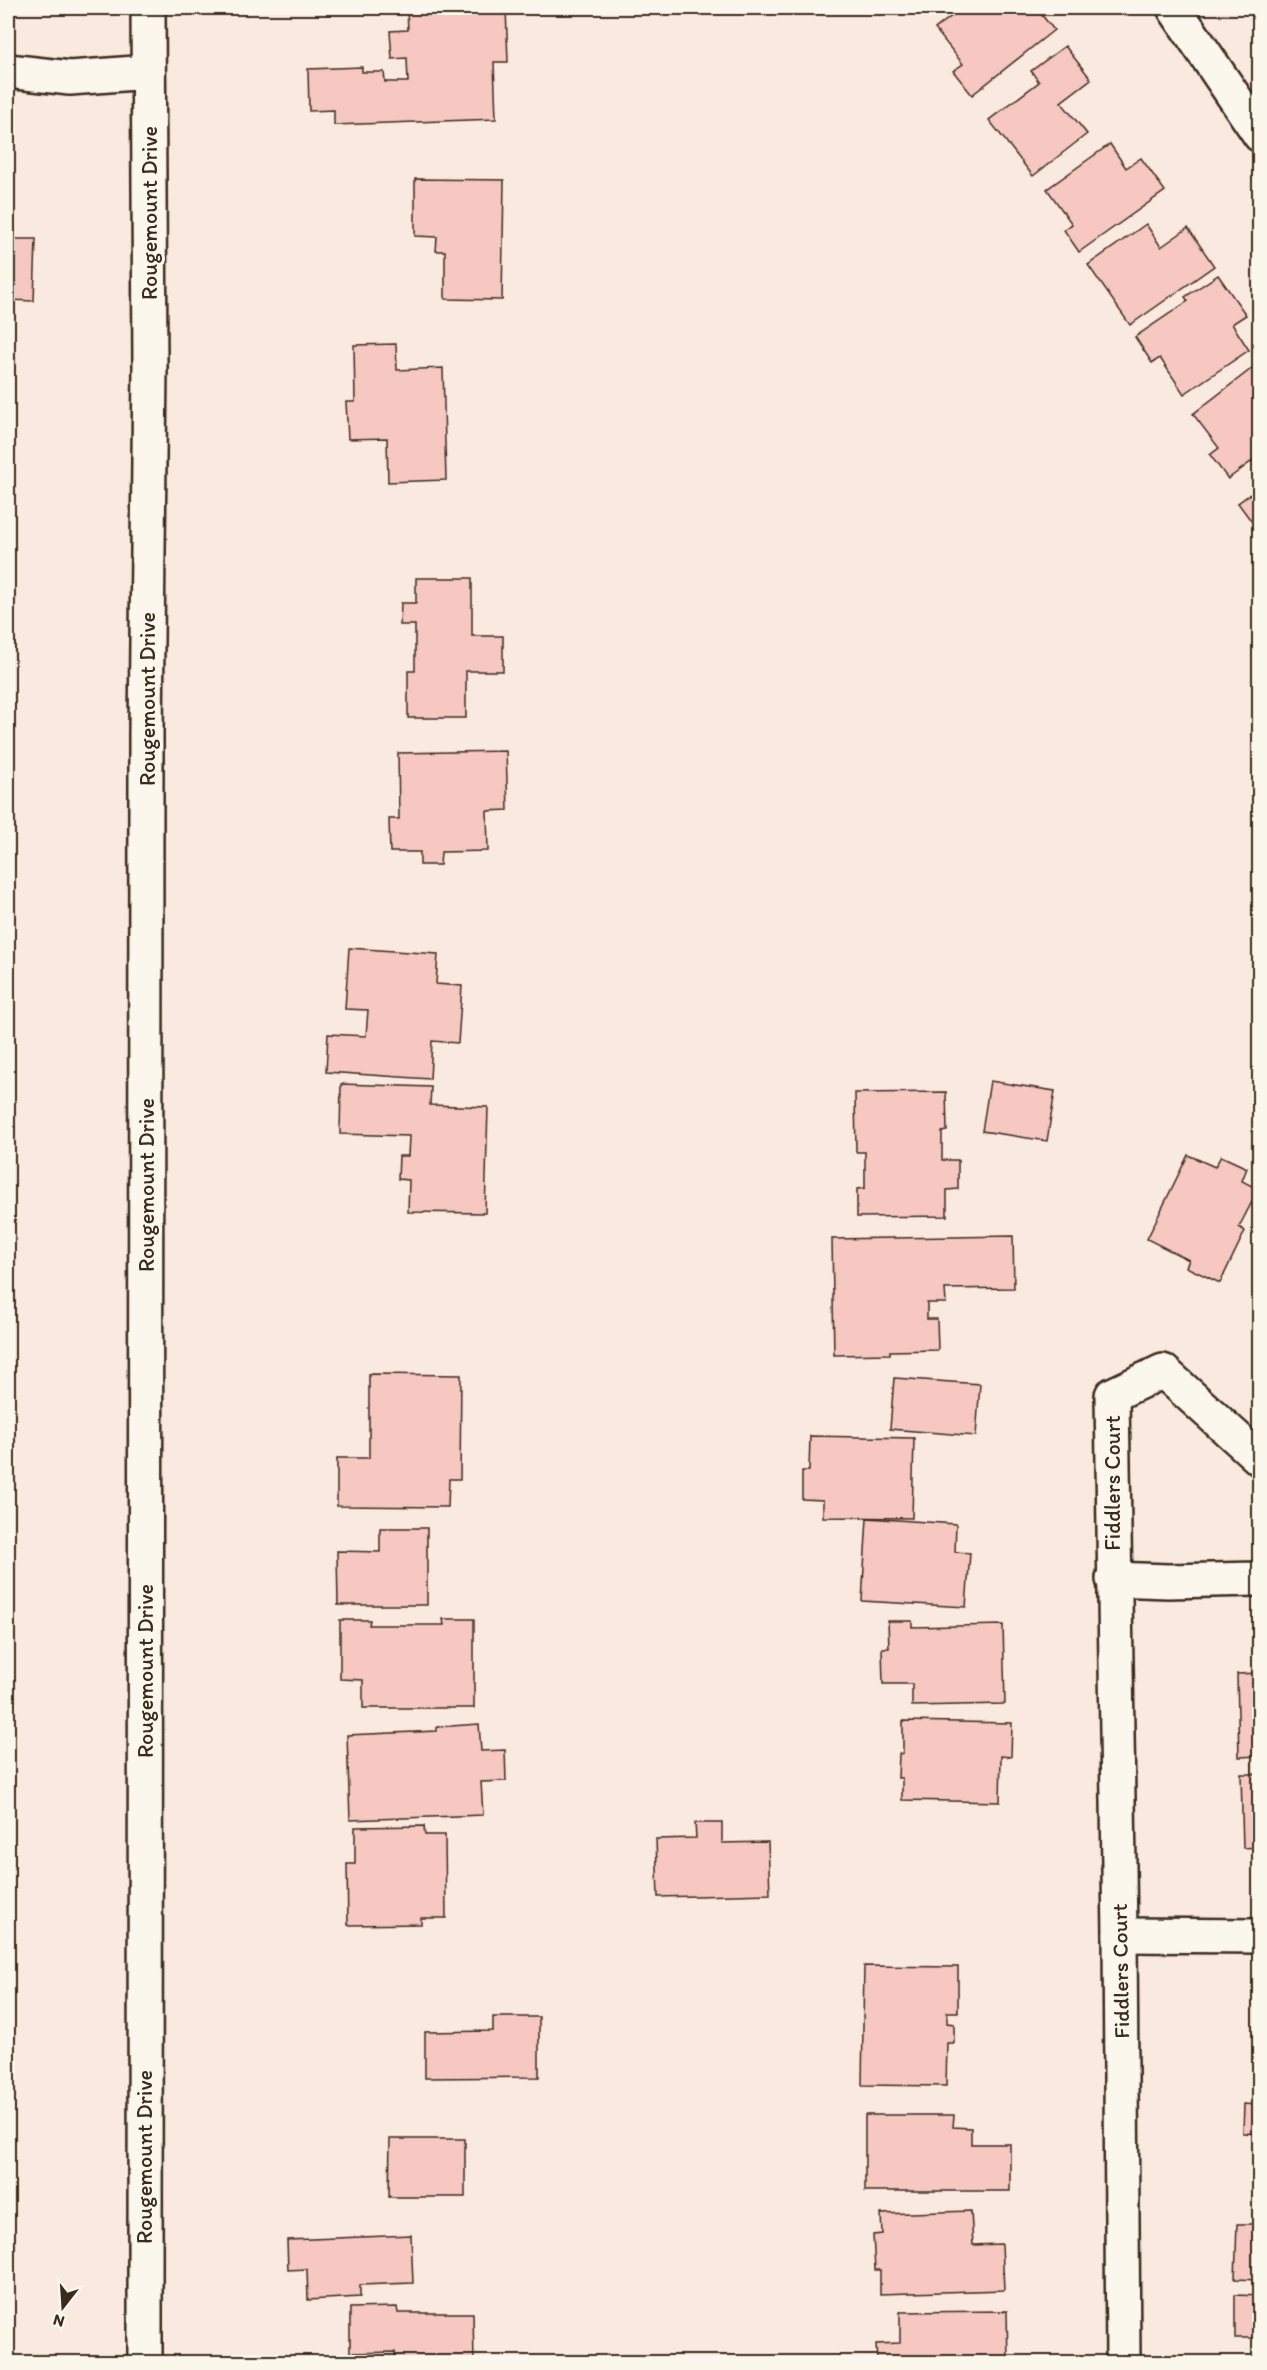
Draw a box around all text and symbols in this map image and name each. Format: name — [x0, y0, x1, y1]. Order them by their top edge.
street label: Rougemount Drive — [136, 126, 163, 300]
street label: Rougemount Drive — [134, 612, 161, 786]
street label: Rougemount Drive — [133, 1098, 160, 1272]
street label: Fiddlers Court — [1099, 1415, 1126, 1551]
street label: Rougemount Drive — [132, 1584, 159, 1758]
street label: Fiddlers Court — [1106, 1903, 1135, 2039]
street label: Rougemount Drive — [131, 2070, 158, 2244]
north arrow — [33, 2277, 93, 2337]
text: N — [51, 2310, 67, 2332]

